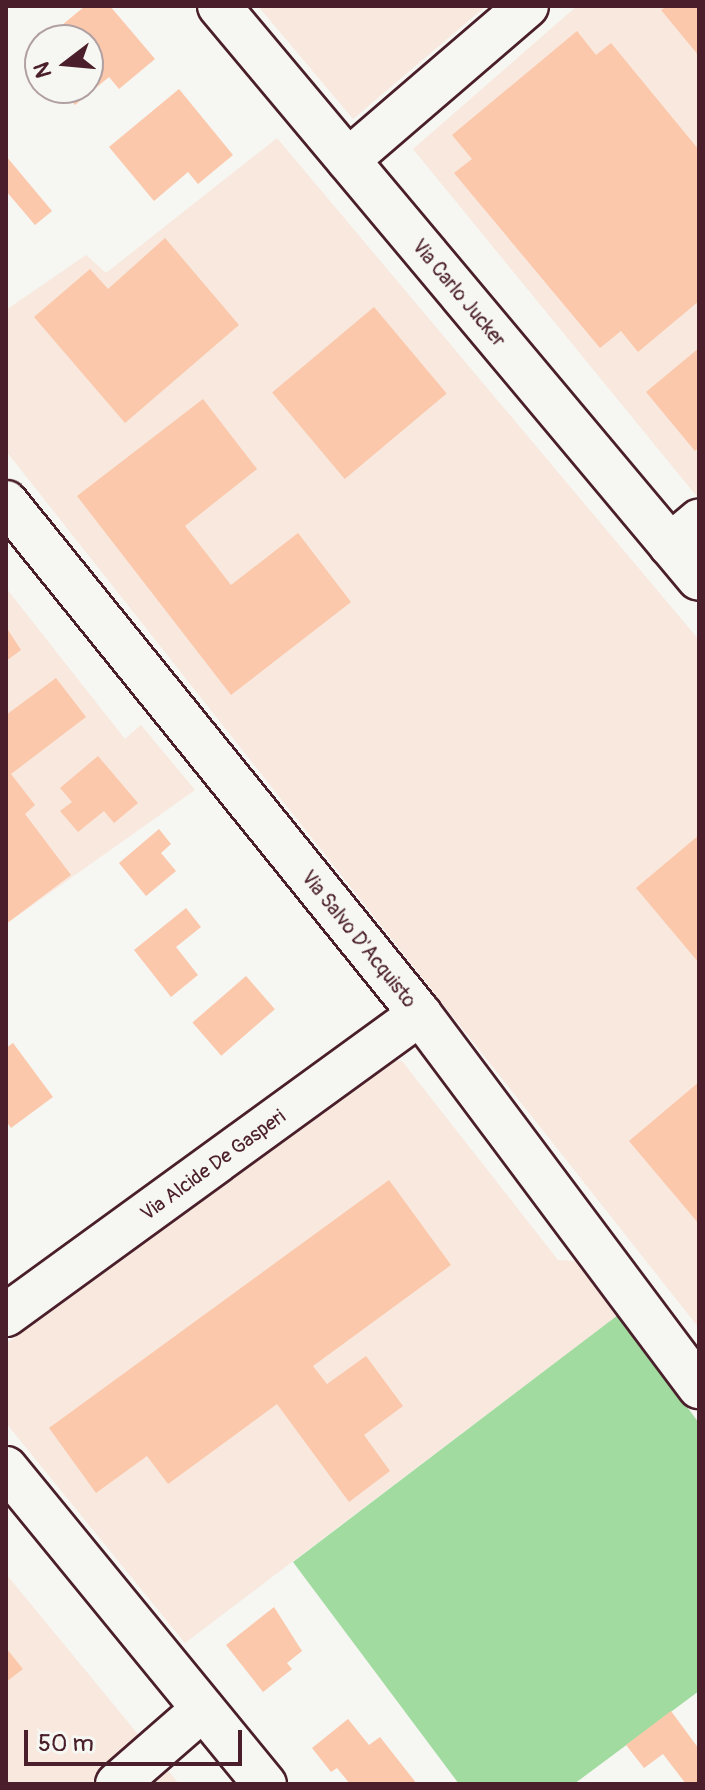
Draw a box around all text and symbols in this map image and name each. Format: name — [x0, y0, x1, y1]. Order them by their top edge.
north arrow — [24, 24, 104, 104]
text: N — [27, 59, 58, 81]
street label: Via Carlo Jucker — [407, 234, 511, 352]
street label: Via Salvo D'Acquisto — [296, 866, 422, 1012]
street label: Via Alcide De Gasperi — [136, 1104, 290, 1226]
scale bar — [28, 1714, 246, 1764]
text: 50 m — [38, 1729, 94, 1758]

